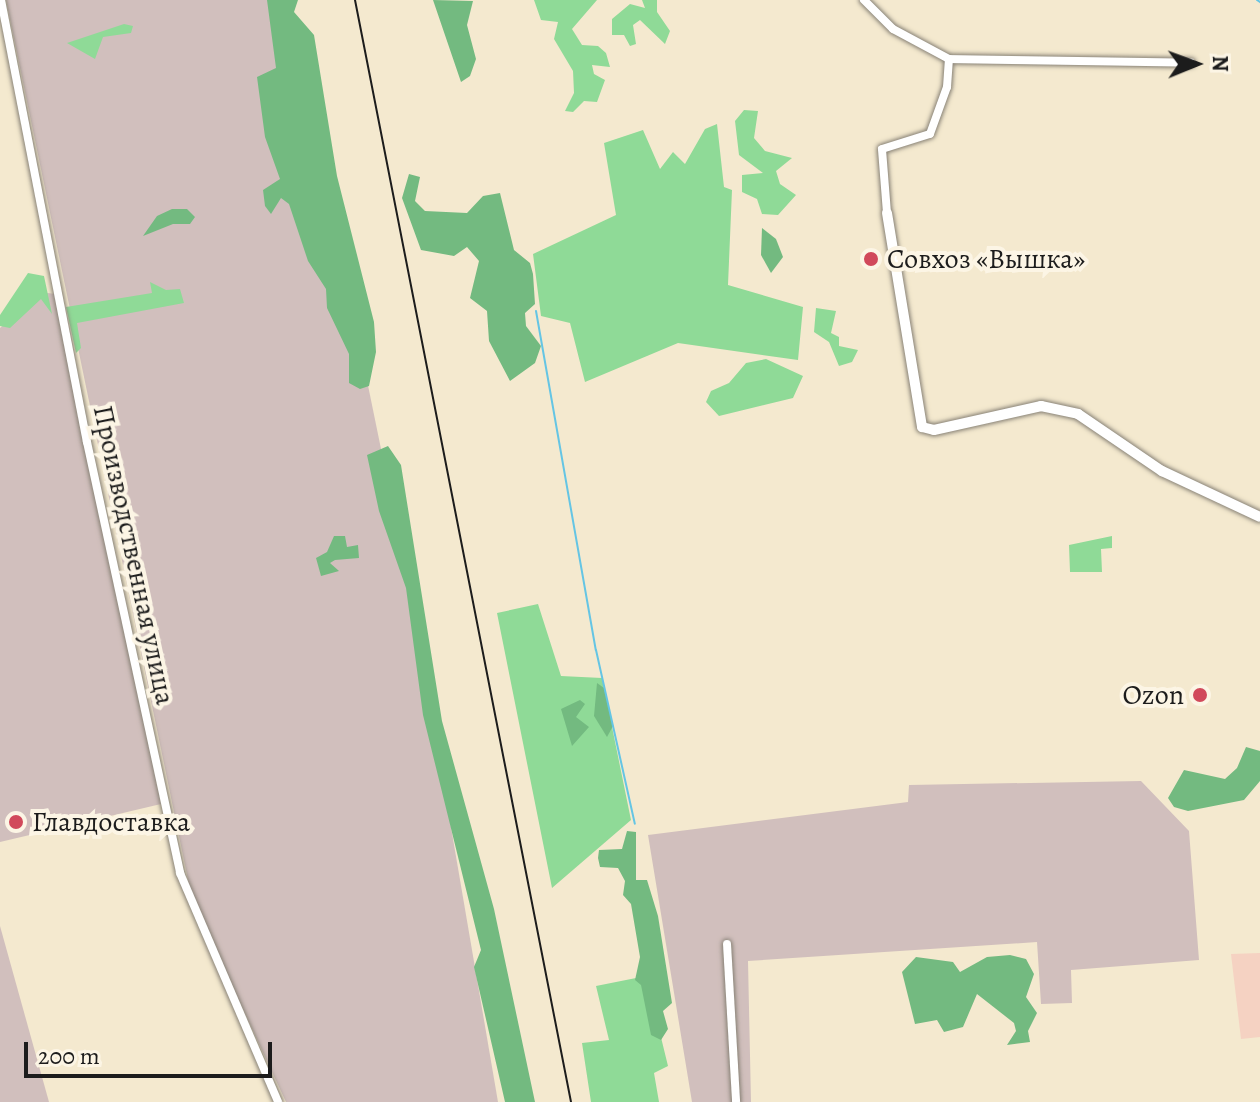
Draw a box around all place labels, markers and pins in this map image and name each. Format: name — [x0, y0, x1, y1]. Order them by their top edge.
place label: Совхоз «Вышка» — [887, 242, 1085, 276]
marker: Совхоз «Вышка» — [862, 250, 880, 268]
place label: Ozon — [1122, 678, 1184, 712]
marker: Ozon — [1191, 686, 1209, 704]
place label: Главдоставка — [32, 805, 190, 839]
marker: Главдоставка — [7, 813, 25, 831]

